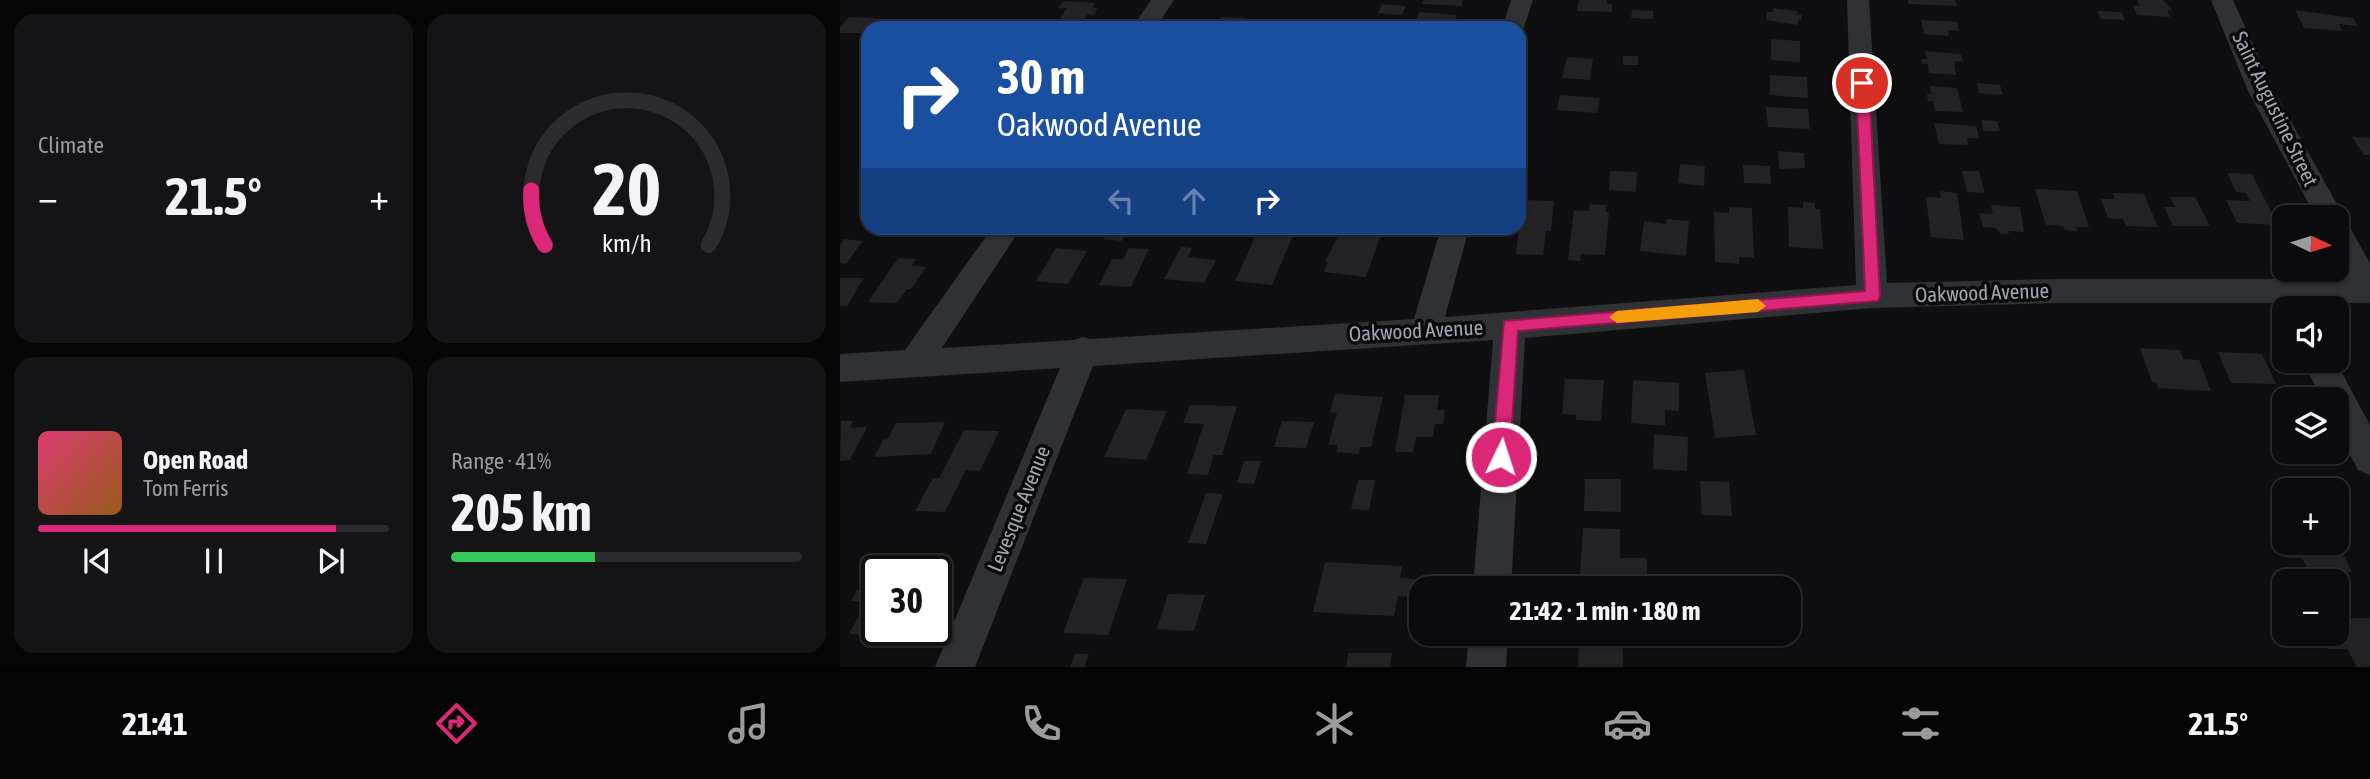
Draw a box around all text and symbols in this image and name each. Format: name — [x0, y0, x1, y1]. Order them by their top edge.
street label: Saint Augustine Street — [2228, 27, 2324, 190]
text: 30 m — [997, 48, 1085, 104]
icon: right — [882, 49, 973, 140]
pin — [1832, 53, 1892, 113]
icon: arrive — [1843, 64, 1881, 102]
text: Oakwood Avenue — [997, 106, 1202, 143]
text: Climate — [38, 132, 104, 158]
text: 20 — [592, 147, 661, 230]
text: 21.5° — [165, 166, 262, 226]
text: − — [38, 175, 58, 218]
text: + — [369, 175, 389, 218]
icon: left — [1102, 182, 1140, 220]
icon: ahead — [1175, 182, 1213, 220]
icon: right — [1248, 182, 1286, 220]
north arrow — [2272, 205, 2348, 282]
map controls — [2272, 205, 2349, 646]
text: km/h — [602, 228, 651, 256]
street label: Oakwood Avenue — [1914, 278, 2049, 306]
button: sound — [2272, 296, 2349, 373]
street label: Oakwood Avenue — [1348, 315, 1484, 345]
button: layers — [2272, 387, 2349, 464]
position arrow — [1464, 420, 1538, 494]
street label: Levesque Avenue — [982, 442, 1054, 575]
text: Open Road — [143, 445, 248, 475]
text: Range · 41% — [451, 448, 551, 474]
text: Tom Ferris — [143, 475, 228, 501]
button: + — [2272, 478, 2349, 555]
text: 205 km — [451, 482, 592, 542]
icon: previous — [78, 542, 116, 580]
icon: pause — [195, 542, 233, 580]
icon: next — [312, 542, 350, 580]
speed limit sign: 30 — [861, 555, 952, 646]
button: − — [2272, 569, 2349, 646]
text: 21:42 · 1 min · 180 m — [1510, 596, 1700, 626]
icon: directions — [432, 699, 481, 748]
icon: music — [724, 699, 773, 748]
icon: phone — [1017, 699, 1066, 748]
icon: climate — [1310, 699, 1359, 748]
icon: car — [1603, 699, 1652, 748]
icon: filters — [1896, 699, 1945, 748]
text: 21:41 — [122, 705, 188, 742]
text: 21.5° — [2188, 705, 2248, 742]

